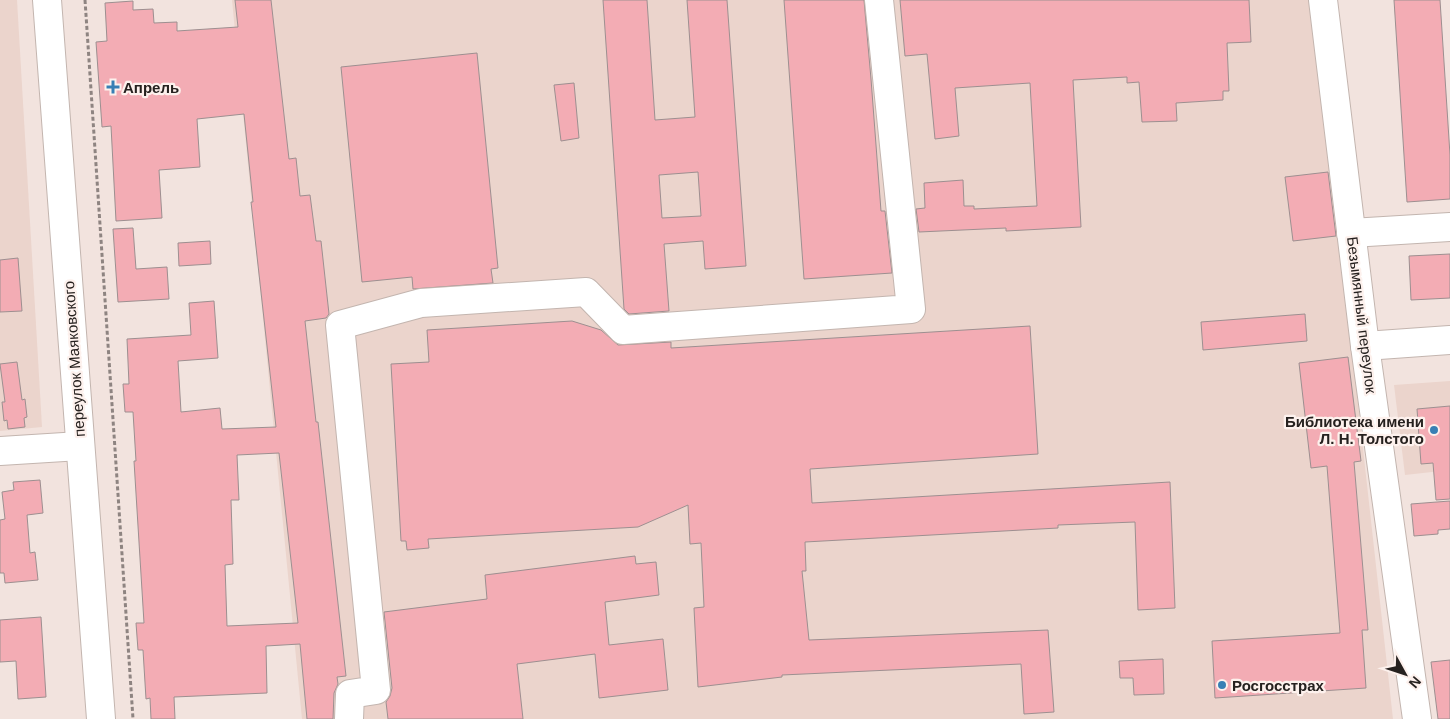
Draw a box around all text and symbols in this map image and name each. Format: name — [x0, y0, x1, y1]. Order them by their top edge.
place label: Апрель — [123, 79, 179, 96]
marker: Апрель — [107, 81, 119, 93]
street label: Безымянный переулок — [1344, 236, 1380, 395]
street label: переулок Маяковского — [60, 280, 88, 438]
place label: Библиотека имени Л. Н. Толстого — [1285, 413, 1424, 447]
marker: Библиотека имени Л. Н. Толстого — [1428, 424, 1440, 436]
north arrow — [1380, 649, 1430, 699]
text: N — [1406, 673, 1424, 691]
place label: Росгосстрах — [1232, 677, 1324, 694]
marker: Росгосстрах — [1216, 679, 1228, 691]

